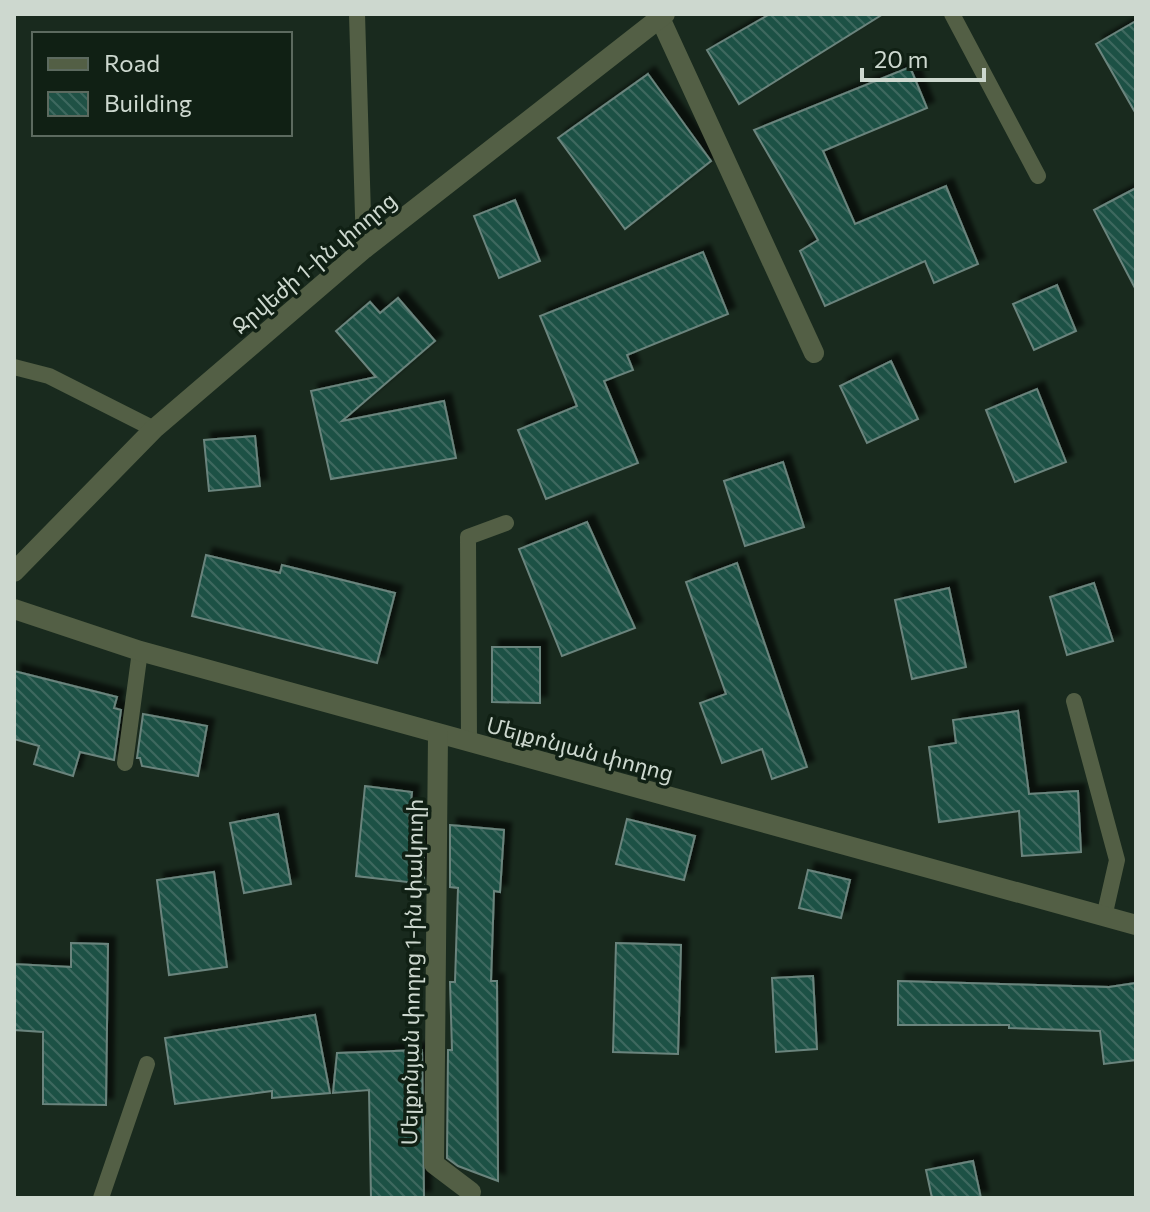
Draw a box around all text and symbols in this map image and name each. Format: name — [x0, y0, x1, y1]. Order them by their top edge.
legend — [32, 32, 292, 136]
scale bar — [862, 32, 984, 82]
text: 20 m — [874, 44, 928, 73]
text: Road — [104, 48, 160, 77]
text: Building — [104, 88, 192, 117]
street label: Ջրվեժի 1-ին փողոց — [226, 186, 401, 339]
street label: Մելքոնյան փողոց — [484, 711, 677, 786]
street label: Մելքոնյան փողոց 1-ին փակուղի — [395, 798, 428, 1146]

